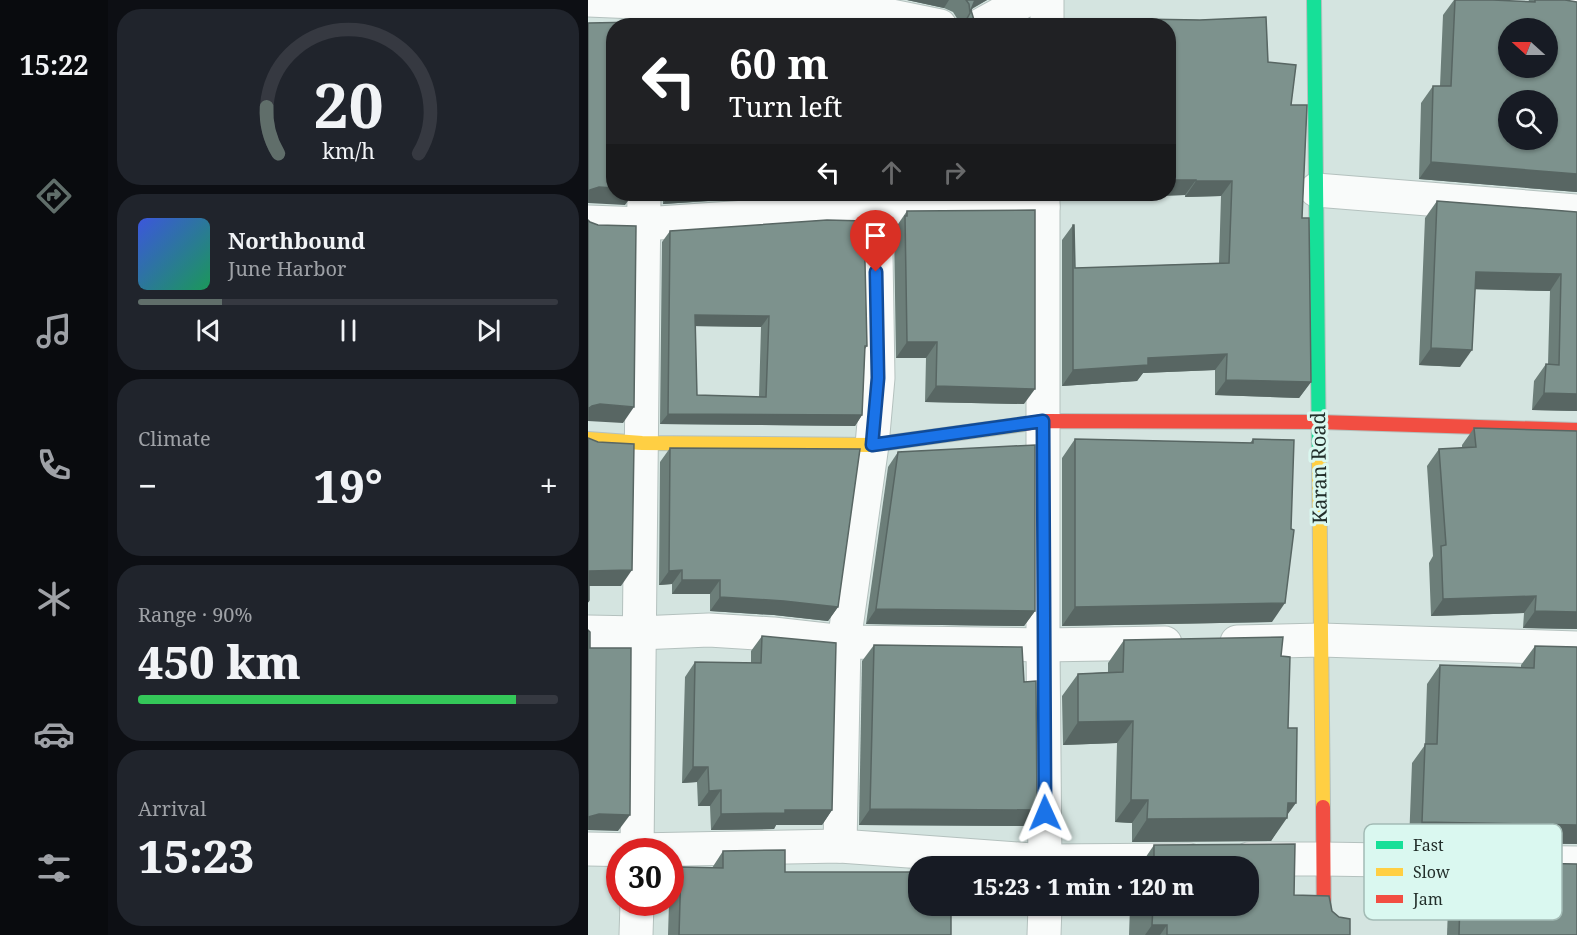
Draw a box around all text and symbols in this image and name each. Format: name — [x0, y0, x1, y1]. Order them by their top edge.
north arrow — [1498, 18, 1558, 78]
map controls — [1498, 18, 1558, 150]
text: 60 m — [729, 34, 829, 91]
icon: left — [630, 42, 708, 120]
text: 15:22 — [19, 46, 89, 83]
text: 20 — [313, 61, 383, 146]
text: Turn left — [729, 88, 842, 125]
button: search — [1498, 90, 1558, 150]
text: km/h — [322, 136, 375, 165]
icon: left — [812, 156, 845, 189]
icon: ahead — [875, 156, 908, 189]
icon: right — [938, 156, 971, 189]
icon: directions — [33, 175, 75, 217]
pin — [850, 210, 901, 272]
icon: arrive — [859, 219, 892, 252]
text: Northbound — [228, 225, 365, 255]
text: June Harbor — [228, 255, 346, 282]
icon: music — [33, 310, 75, 352]
icon: previous — [192, 314, 225, 347]
icon: pause — [332, 314, 365, 347]
icon: next — [472, 314, 505, 347]
street label: Karan Road — [1304, 412, 1333, 524]
text: Climate — [138, 425, 211, 452]
icon: phone — [33, 444, 75, 486]
text: 19° — [314, 455, 383, 516]
text: − — [138, 463, 157, 508]
text: + — [540, 463, 558, 508]
icon: climate — [33, 578, 75, 620]
text: Range · 90% — [138, 601, 252, 628]
text: 450 km — [138, 631, 301, 692]
icon: car — [33, 713, 75, 755]
position arrow — [1013, 781, 1077, 845]
text: Arrival — [138, 795, 206, 822]
legend — [1364, 824, 1562, 920]
text: 15:23 — [138, 825, 254, 886]
text: Fast — [1413, 834, 1444, 856]
speed limit sign: 30 — [606, 838, 684, 916]
icon: filters — [33, 847, 75, 889]
text: Slow — [1413, 861, 1450, 883]
text: 15:23 · 1 min · 120 m — [973, 871, 1194, 901]
text: Jam — [1412, 888, 1443, 910]

